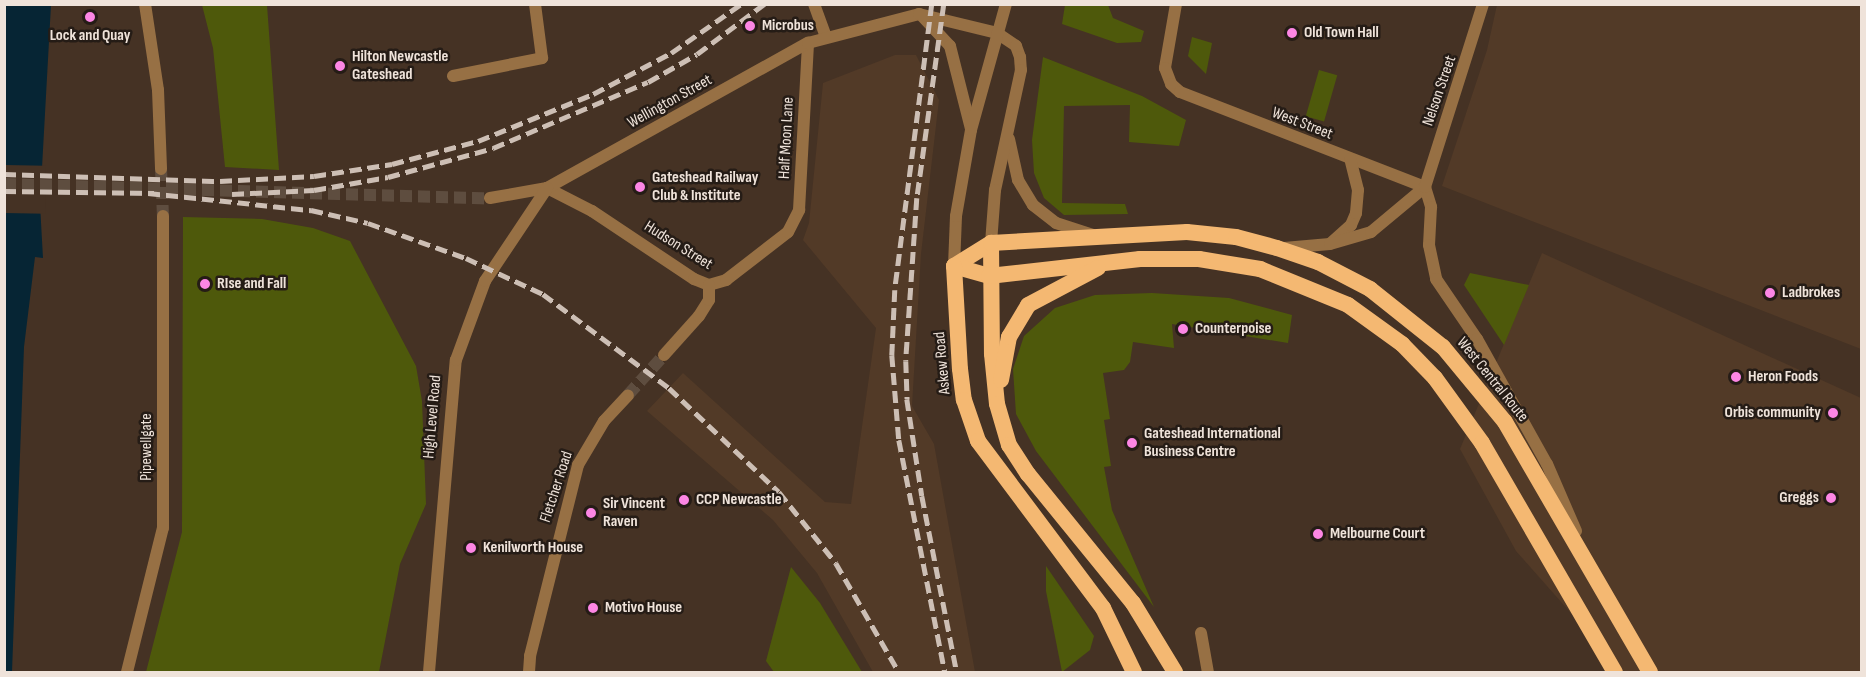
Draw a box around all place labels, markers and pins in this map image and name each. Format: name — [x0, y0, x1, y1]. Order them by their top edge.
marker: Lock and Quay — [83, 10, 97, 24]
place label: Microbus — [762, 16, 814, 36]
marker: Microbus — [743, 19, 757, 33]
place label: Old Town Hall — [1304, 23, 1379, 43]
place label: Lock and Quay — [50, 26, 130, 46]
marker: Old Town Hall — [1285, 26, 1299, 40]
place label: Hilton Newcastle Gateshead — [352, 47, 448, 85]
marker: Hilton Newcastle Gateshead — [333, 59, 347, 73]
place label: Gateshead Railway Club & Institute — [652, 168, 758, 206]
marker: Gateshead Railway Club & Institute — [633, 180, 647, 194]
place label: RIse and Fall — [217, 274, 286, 294]
marker: RIse and Fall — [198, 277, 212, 291]
place label: Ladbrokes — [1782, 283, 1840, 303]
marker: Ladbrokes — [1763, 286, 1777, 300]
place label: Counterpoise — [1195, 319, 1271, 339]
marker: Counterpoise — [1176, 322, 1190, 336]
place label: Heron Foods — [1748, 367, 1818, 387]
marker: Heron Foods — [1729, 370, 1743, 384]
place label: Orbis community — [1725, 403, 1821, 423]
marker: Orbis community — [1826, 406, 1840, 420]
place label: Gateshead International Business Centre — [1144, 424, 1281, 462]
marker: Gateshead International Business Centre — [1125, 436, 1139, 450]
place label: Greggs — [1779, 488, 1819, 508]
place label: CCP Newcastle — [696, 490, 782, 510]
marker: Greggs — [1824, 491, 1838, 505]
marker: CCP Newcastle — [677, 493, 691, 507]
place label: Sir Vincent Raven — [603, 494, 665, 532]
marker: Sir Vincent Raven — [584, 506, 598, 520]
place label: Melbourne Court — [1330, 524, 1425, 544]
marker: Melbourne Court — [1311, 527, 1325, 541]
place label: Kenilworth House — [483, 538, 583, 558]
marker: Kenilworth House — [464, 541, 478, 555]
place label: Motivo House — [605, 598, 682, 618]
marker: Motivo House — [586, 601, 600, 615]

